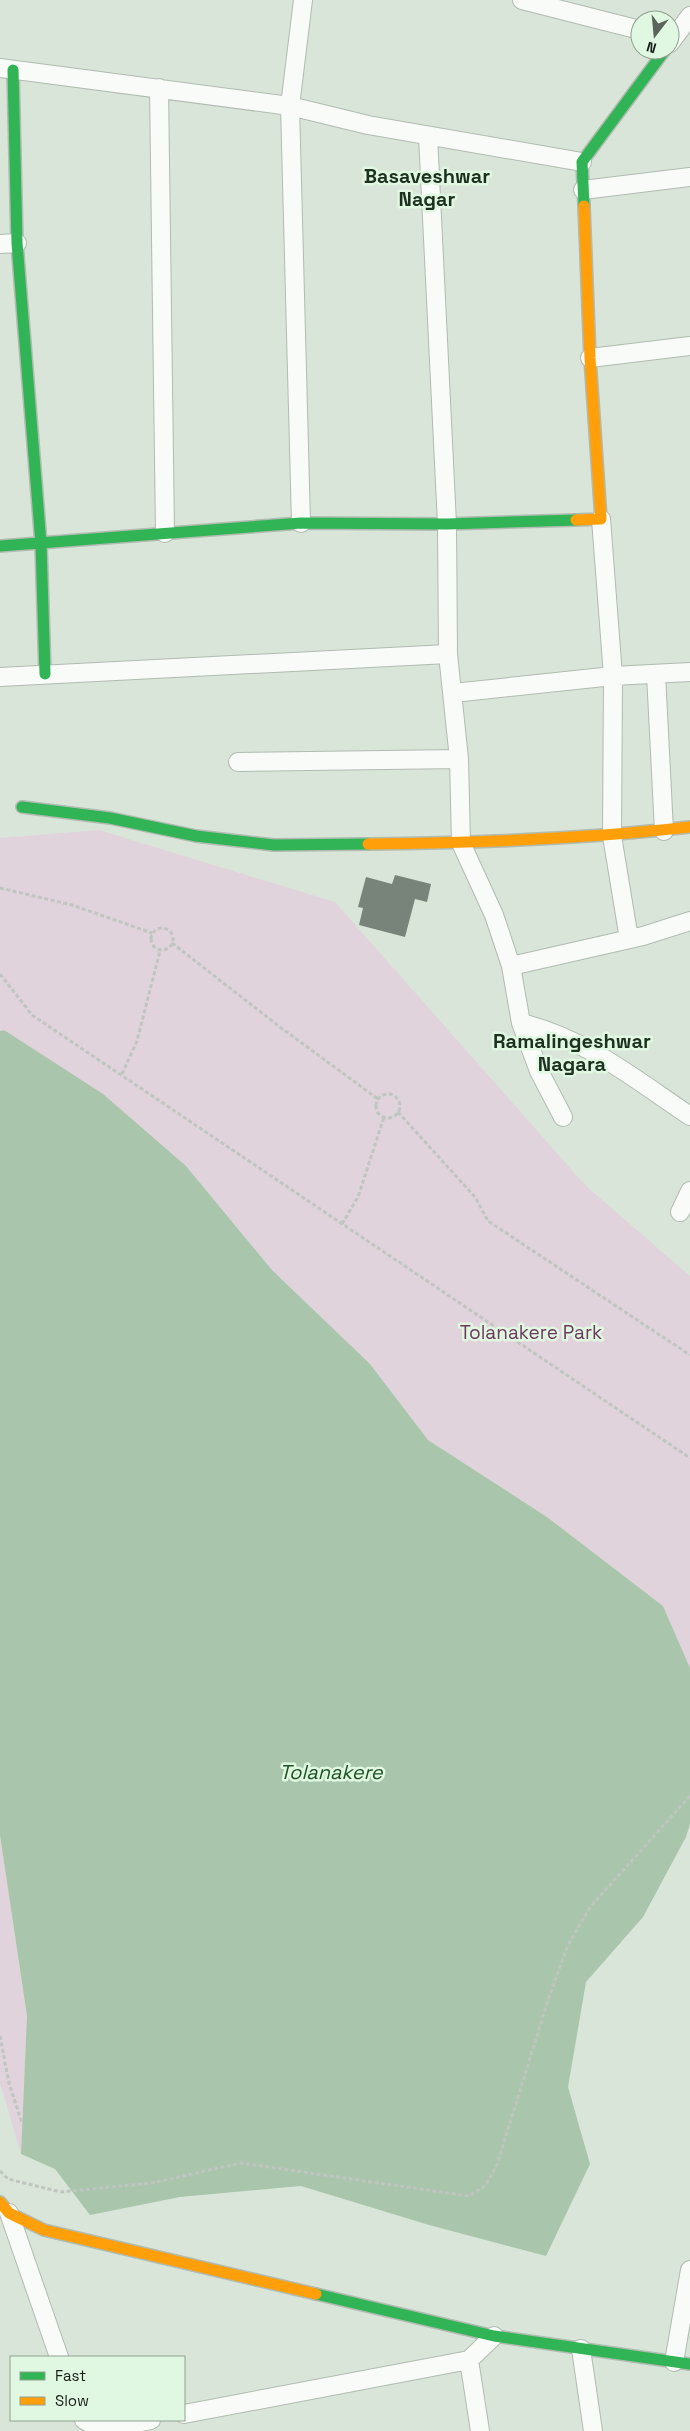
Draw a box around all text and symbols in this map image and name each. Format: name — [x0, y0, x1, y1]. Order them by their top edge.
north arrow — [630, 10, 680, 60]
text: N — [644, 38, 658, 57]
district label: Basaveshwar Nagar — [364, 163, 490, 212]
district label: Ramalingeshwar Nagara — [493, 1028, 651, 1077]
park label: Tolanakere Park — [460, 1320, 602, 1345]
water label: Tolanakere — [279, 1759, 384, 1785]
legend — [10, 2356, 185, 2421]
text: Fast — [55, 2366, 86, 2385]
text: Slow — [55, 2391, 89, 2410]

